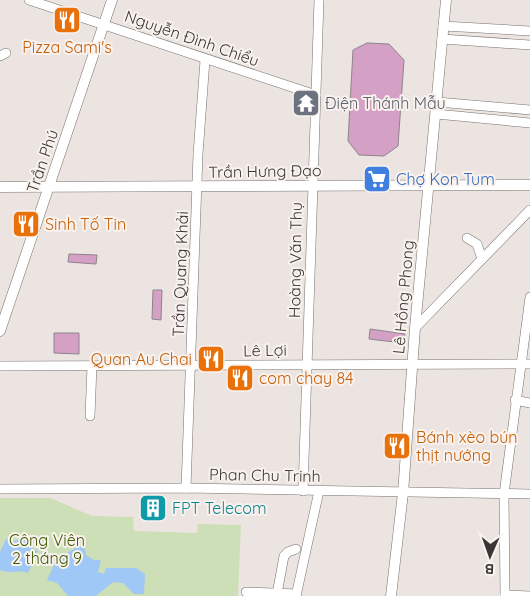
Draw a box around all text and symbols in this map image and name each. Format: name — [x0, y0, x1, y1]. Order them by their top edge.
restaurant icon: Pizza Sami's — [52, 5, 82, 35]
street label: Nguyễn Đình Chiểu — [122, 6, 262, 70]
place label: Pizza Sami's — [22, 37, 112, 57]
temple icon: Điện Thánh Mẫu — [291, 88, 321, 118]
place label: Điện Thánh Mẫu — [325, 93, 446, 113]
street label: Trần Phú — [22, 127, 62, 195]
street label: Trần Hưng Đạo — [208, 160, 322, 182]
supermarket icon: Chợ Kon Tum — [362, 164, 392, 194]
place label: Chợ Kon Tum — [396, 169, 495, 189]
street label: Hoàng Văn Thụ — [284, 202, 306, 318]
restaurant icon: Sinh Tố Tin — [11, 209, 41, 239]
street label: Trần Quang Khải — [168, 211, 192, 337]
place label: Sinh Tố Tin — [45, 214, 126, 234]
street label: Lê Hồng Phong — [388, 239, 418, 355]
street label: Lê Lợi — [243, 340, 287, 360]
restaurant icon: Quan Au Chai — [196, 344, 226, 374]
place label: Quan Au Chai — [91, 349, 192, 369]
restaurant icon: com chay 84 — [225, 363, 255, 393]
place label: com chay 84 — [259, 368, 354, 388]
place label: Bánh xèo bún thịt nướng — [416, 427, 518, 465]
restaurant icon: Bánh xèo bún thịt nướng — [382, 431, 412, 461]
street label: Phan Chu Trinh — [209, 464, 321, 486]
building icon: FPT Telecom — [138, 493, 168, 523]
place label: FPT Telecom — [172, 498, 267, 518]
park label: Công Viên 2 tháng 9 — [9, 530, 85, 568]
north arrow — [465, 531, 515, 581]
text: B — [485, 560, 494, 578]

